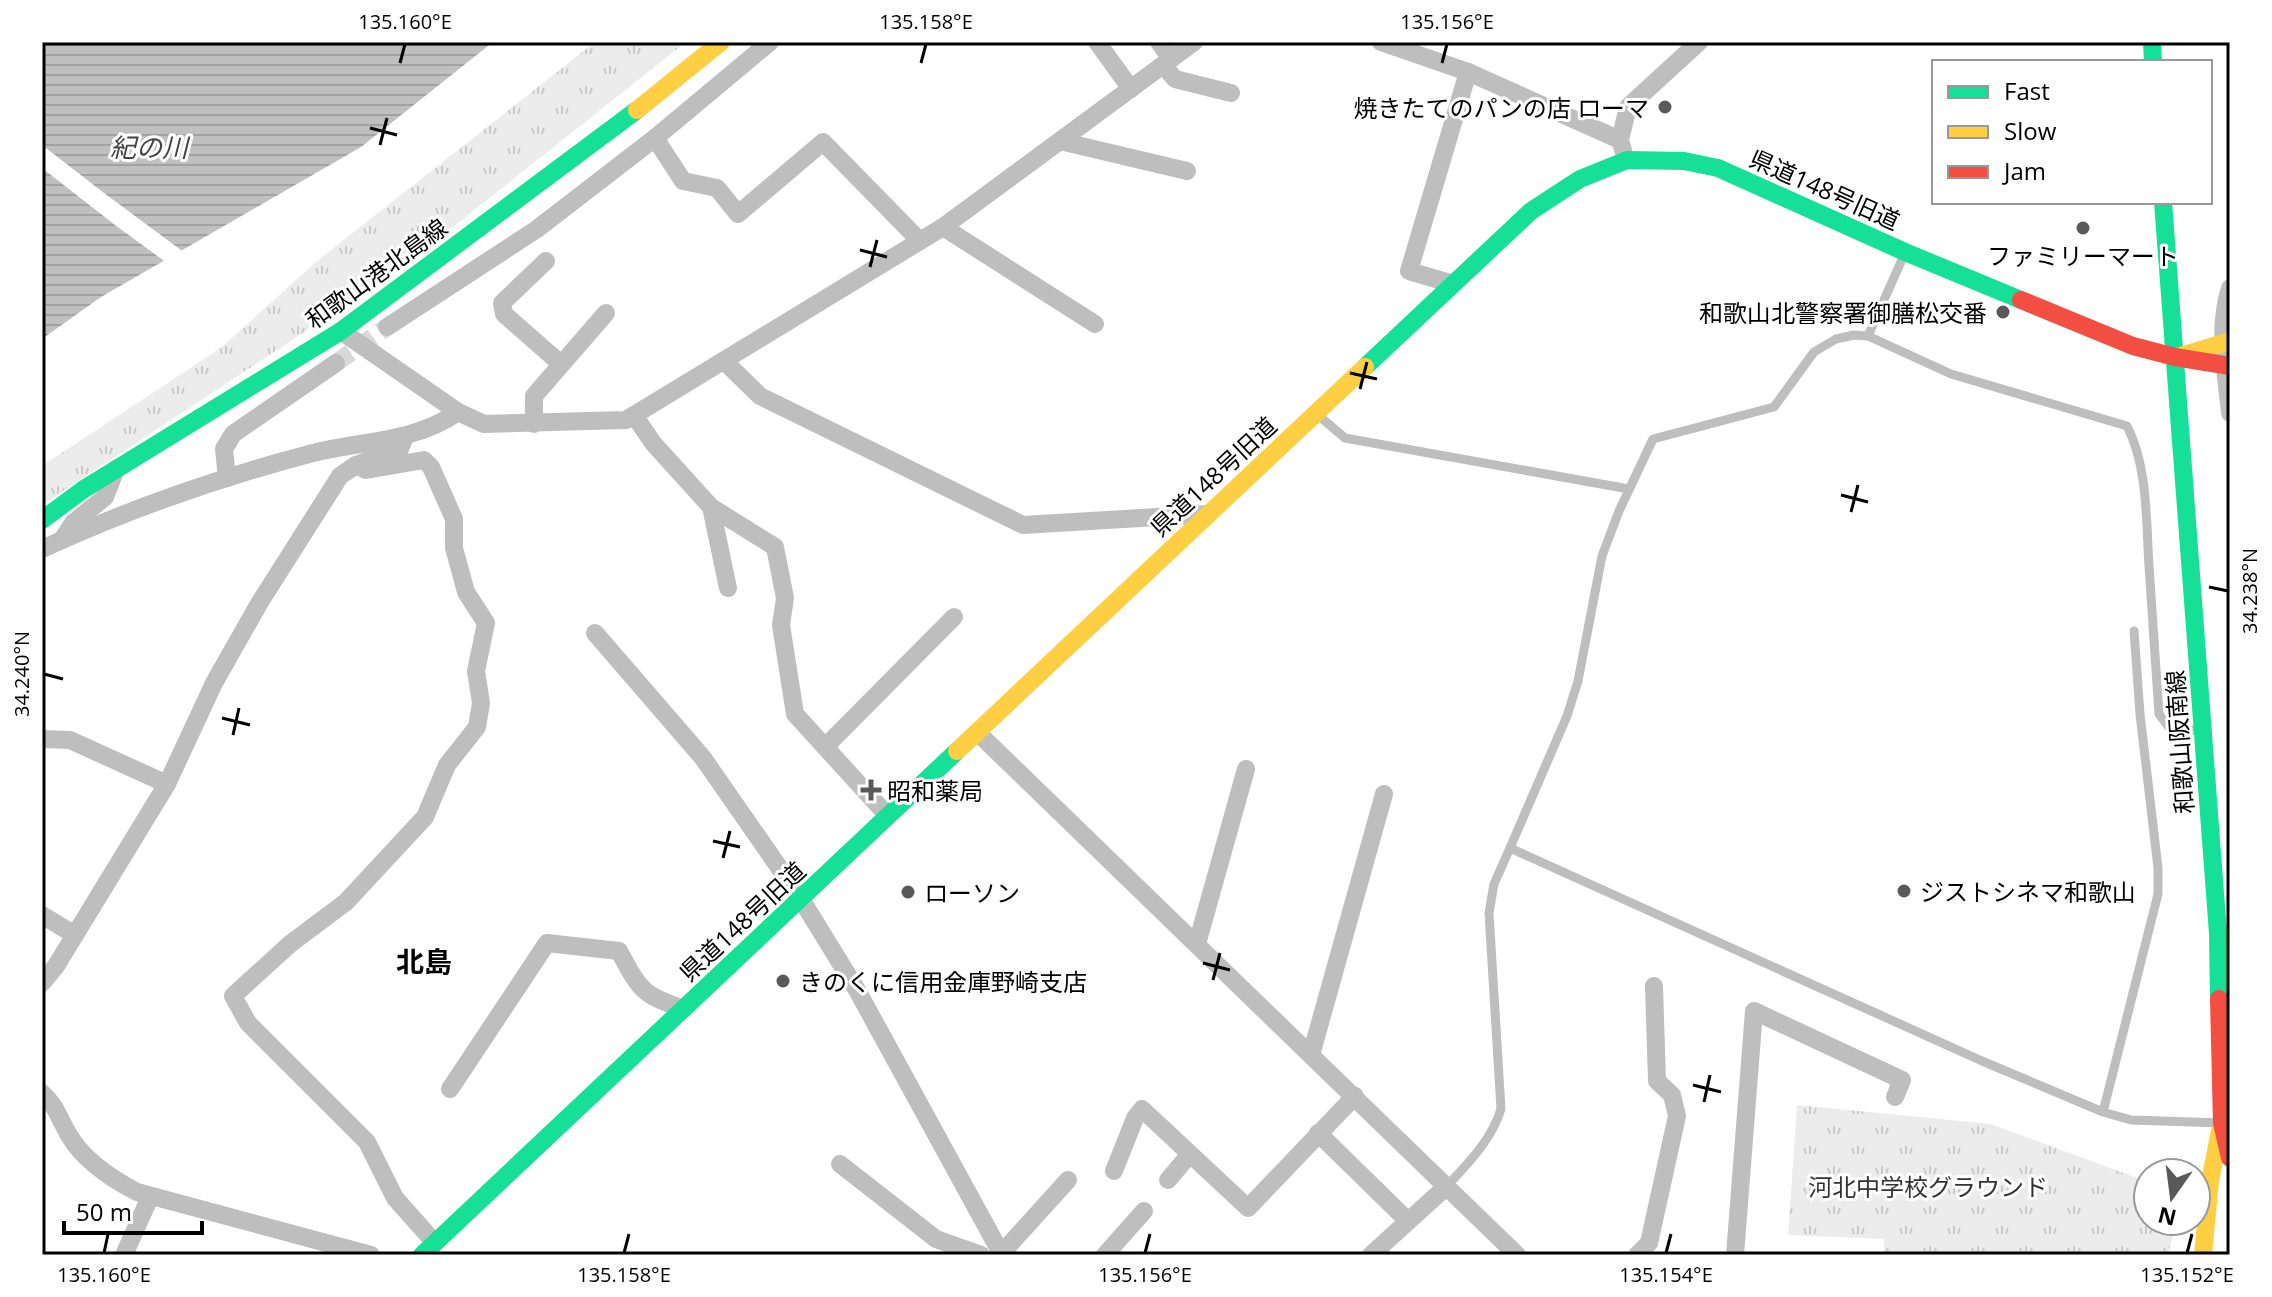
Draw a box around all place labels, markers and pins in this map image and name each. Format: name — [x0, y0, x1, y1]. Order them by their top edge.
place label: 焼きたてのパンの店 ローマ — [1354, 91, 1649, 124]
marker: 焼きたてのパンの店 ローマ — [1656, 98, 1674, 116]
marker: ファミリーマート — [2074, 219, 2092, 237]
place label: ファミリーマート — [1987, 239, 2179, 272]
place label: 和歌山北警察署御膳松交番 — [1699, 296, 1987, 329]
marker: 和歌山北警察署御膳松交番 — [1994, 303, 2012, 321]
place label: 昭和薬局 — [887, 774, 983, 807]
marker: 昭和薬局 — [862, 781, 880, 799]
place label: ジストシネマ和歌山 — [1920, 875, 2136, 908]
place label: ローソン — [924, 876, 1020, 909]
marker: ジストシネマ和歌山 — [1895, 882, 1913, 900]
marker: ローソン — [899, 883, 917, 901]
place label: きのくに信用金庫野崎支店 — [799, 965, 1087, 998]
marker: きのくに信用金庫野崎支店 — [774, 972, 792, 990]

